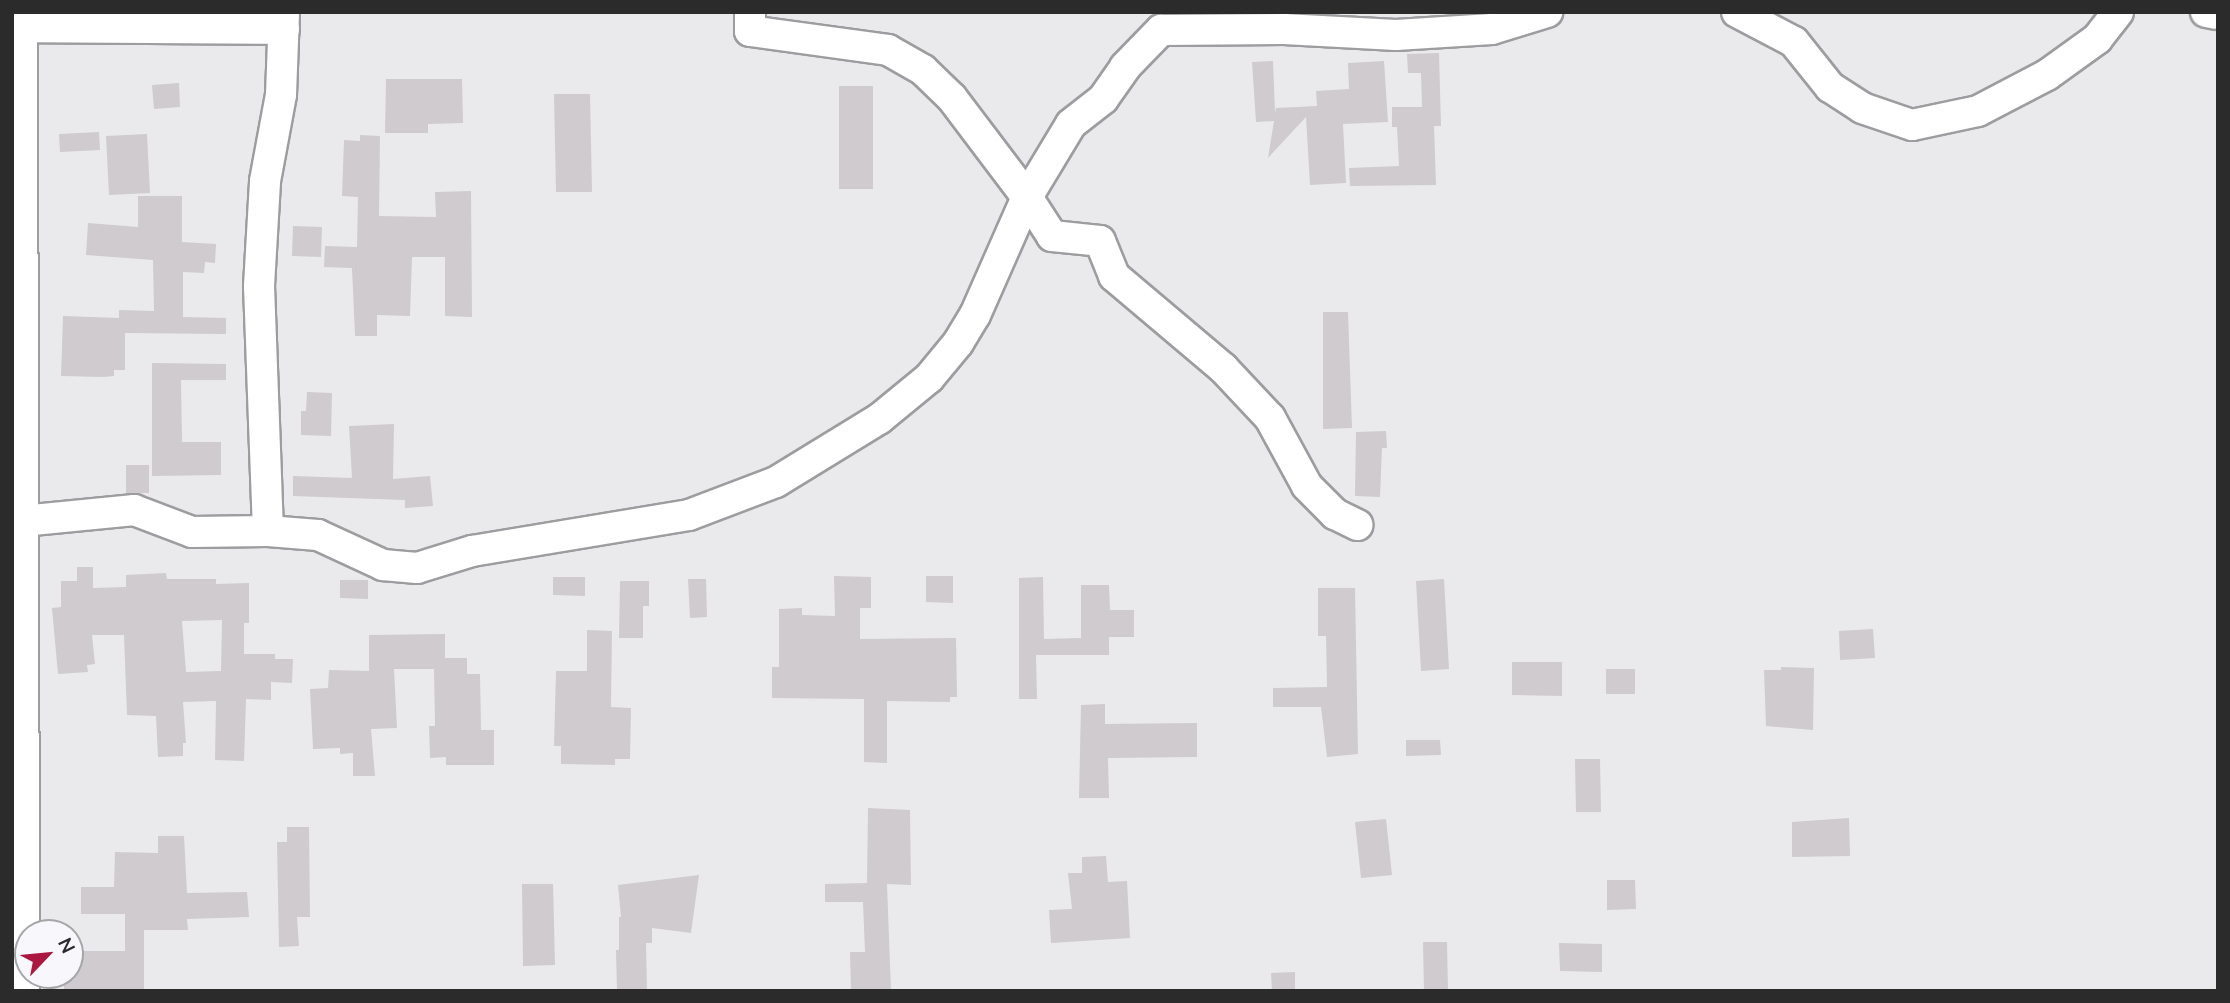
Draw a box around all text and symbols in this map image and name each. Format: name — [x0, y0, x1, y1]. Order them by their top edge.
north arrow — [14, 919, 84, 989]
text: N — [51, 934, 81, 958]

